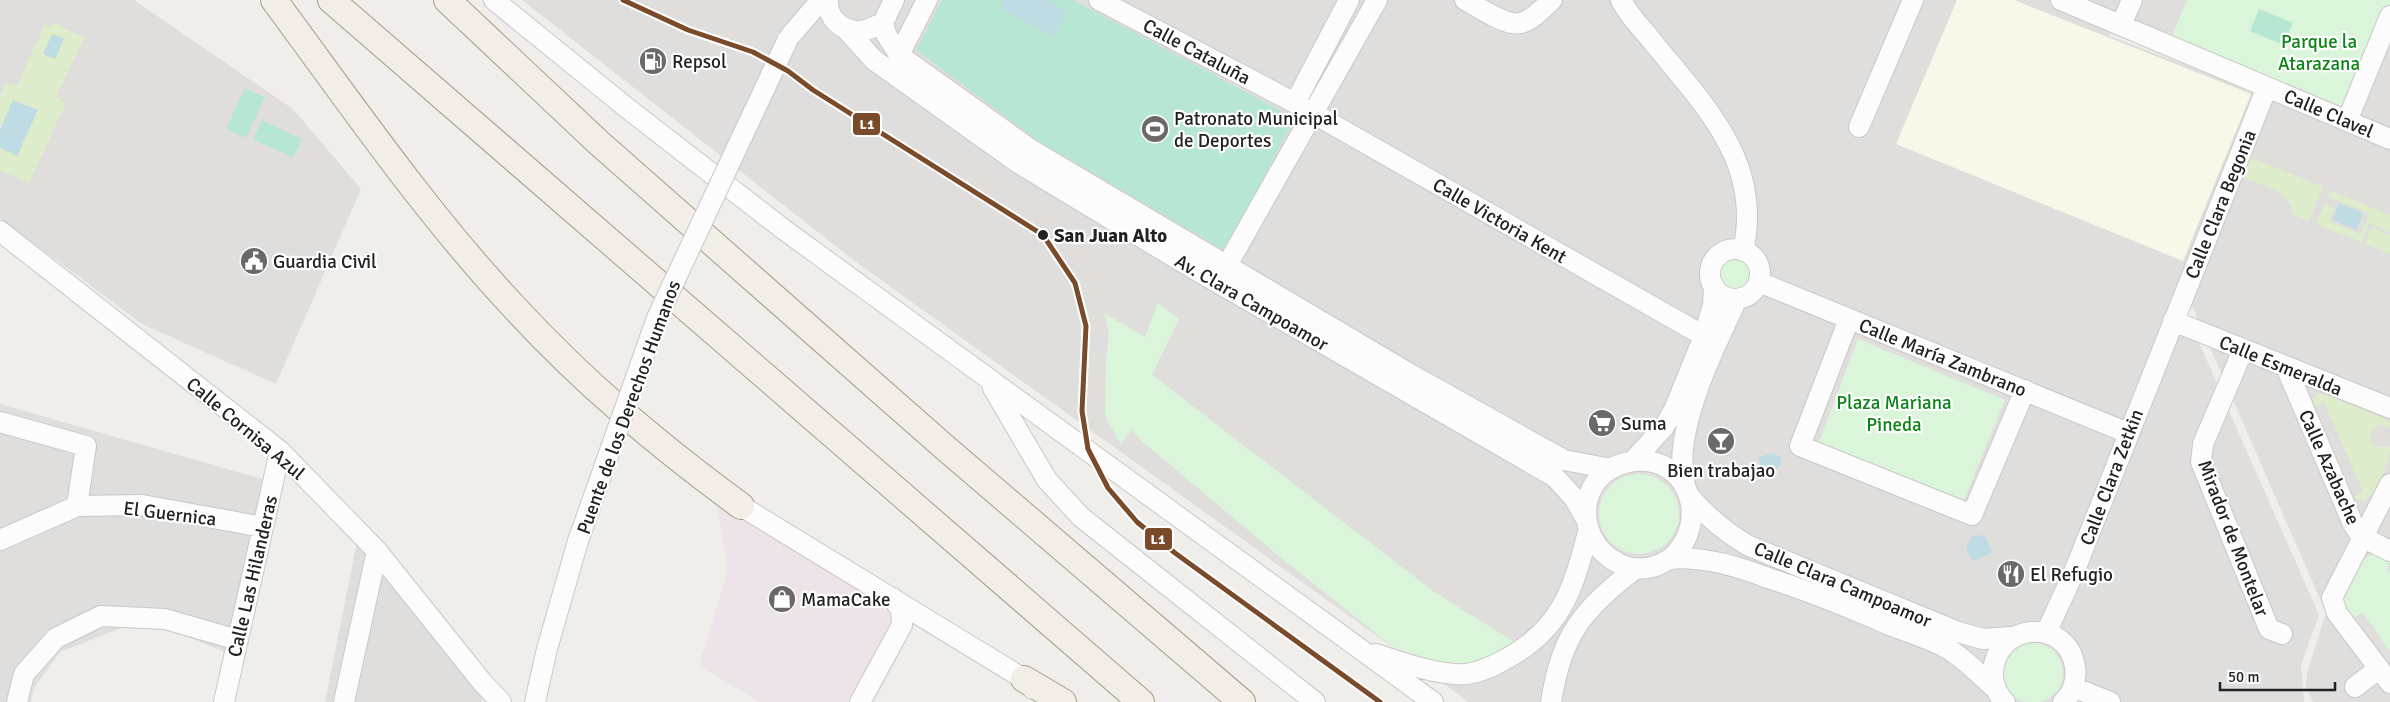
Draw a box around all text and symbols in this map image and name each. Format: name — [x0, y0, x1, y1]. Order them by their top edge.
street label: Calle Cataluña — [1139, 14, 1254, 90]
park label: Parque la Atarazana — [2278, 30, 2360, 76]
fuel station icon: Repsol — [638, 46, 668, 76]
place label: Repsol — [672, 50, 727, 74]
street label: Calle Clavel — [2280, 84, 2377, 144]
place label: Patronato Municipal de Deportes — [1174, 107, 1338, 153]
line badge: L1 — [852, 112, 881, 136]
sports icon: Patronato Municipal de Deportes — [1140, 114, 1170, 144]
text: L1 — [860, 116, 875, 133]
street label: Calle Clara Begonia — [2180, 126, 2262, 283]
street label: Calle Victoria Kent — [1428, 173, 1571, 269]
place label: San Juan Alto — [1054, 224, 1167, 248]
marker: San Juan Alto — [1036, 228, 1050, 242]
public building icon: Guardia Civil — [239, 246, 269, 276]
street label: Av. Clara Campoamor — [1170, 249, 1333, 357]
place label: Guardia Civil — [273, 250, 377, 274]
street label: Puente de los Derechos Humanos — [572, 277, 686, 538]
street label: Calle María Zambrano — [1855, 313, 2030, 403]
street label: Calle Esmeralda — [2215, 330, 2346, 402]
street label: Calle Cornisa Azul — [181, 372, 310, 485]
park label: Plaza Mariana Pineda — [1836, 391, 1952, 437]
street label: Calle Clara Zetkin — [2075, 406, 2149, 549]
street label: Calle Azabache — [2293, 406, 2365, 529]
supermarket icon: Suma — [1587, 408, 1617, 438]
place label: Suma — [1621, 412, 1667, 436]
bar icon: Bien trabajao — [1706, 426, 1736, 456]
street label: Mirador de Montelar — [2192, 457, 2274, 620]
place label: Bien trabajao — [1667, 459, 1775, 483]
street label: Calle Las Hilanderas — [223, 493, 283, 659]
street label: El Guernica — [122, 496, 218, 532]
line badge: L1 — [1144, 527, 1173, 551]
text: L1 — [1151, 531, 1166, 548]
street label: Calle Clara Campoamor — [1750, 537, 1935, 633]
restaurant icon: El Refugio — [1996, 559, 2026, 589]
place label: El Refugio — [2030, 563, 2113, 587]
shop icon: MamaCake — [767, 584, 797, 614]
place label: MamaCake — [801, 588, 890, 612]
scale bar — [2220, 660, 2335, 692]
text: 50 m — [2228, 668, 2259, 686]

